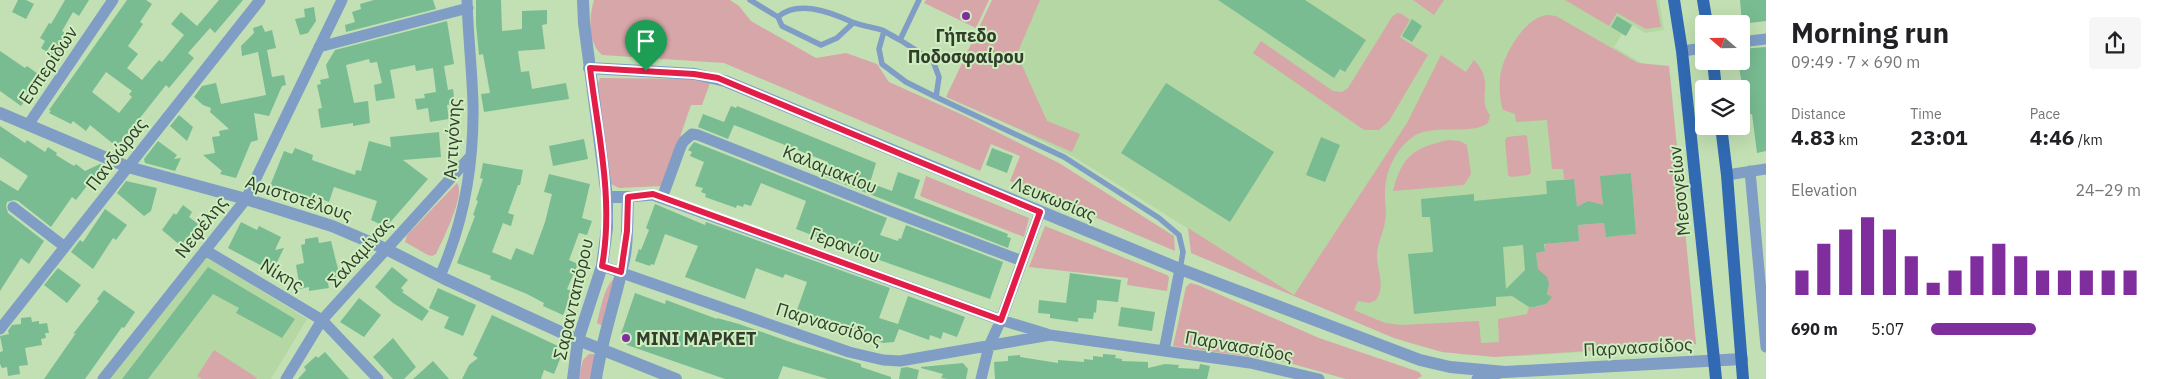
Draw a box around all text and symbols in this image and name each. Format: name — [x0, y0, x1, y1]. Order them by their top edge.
marker: Γήπεδο Ποδοσφαίρου — [960, 10, 972, 22]
text: Morning run — [1791, 14, 1949, 51]
north arrow — [1695, 15, 1750, 70]
map controls — [1695, 15, 1750, 135]
button: share — [2089, 17, 2141, 69]
pin — [625, 20, 667, 71]
street label: Εσπερίδων — [14, 22, 82, 108]
place label: Γήπεδο Ποδοσφαίρου — [908, 24, 1024, 68]
icon: arrive — [632, 27, 660, 55]
text: 09:49 · 7 × 690 m — [1791, 52, 1920, 72]
button: layers — [1695, 80, 1750, 135]
street label: Αντιγόνης — [438, 97, 466, 180]
text: Distance — [1791, 105, 1846, 123]
text: Time — [1910, 105, 1942, 123]
text: Pace — [2030, 105, 2060, 123]
street label: Πανδώρας — [80, 113, 152, 195]
text: 4.83 — [1791, 123, 1835, 151]
text: 23:01 — [1910, 123, 1968, 151]
text: 4:46 — [2030, 123, 2074, 151]
text: km — [1835, 131, 1858, 149]
text: /km — [2074, 131, 2103, 149]
street label: Καλαμακίου — [779, 140, 881, 198]
street label: Μεσογείων — [1663, 145, 1695, 237]
street label: Αριστοτέλους — [243, 170, 356, 226]
street label: Λευκωσίας — [1008, 172, 1100, 227]
text: Elevation — [1791, 180, 1857, 200]
text: 24–29 m — [2075, 180, 2141, 200]
street label: Νεφέλης — [170, 191, 233, 263]
street label: Σαλαμίνας — [322, 212, 398, 292]
street label: Γερανίου — [807, 222, 883, 268]
street label: Σαρανταπόρου — [548, 236, 598, 362]
street label: Νίκης — [256, 253, 308, 297]
street label: Παρνασσίδος — [773, 297, 885, 351]
text: 690 m — [1791, 319, 1838, 339]
text: 5:07 — [1871, 319, 1904, 339]
street label: Παρνασσίδος — [1183, 325, 1295, 367]
place label: ΜΙΝΙ ΜΑΡΚΕΤ — [636, 327, 757, 350]
marker: ΜΙΝΙ ΜΑΡΚΕΤ — [620, 332, 632, 344]
street label: Παρνασσίδος — [1583, 333, 1694, 361]

